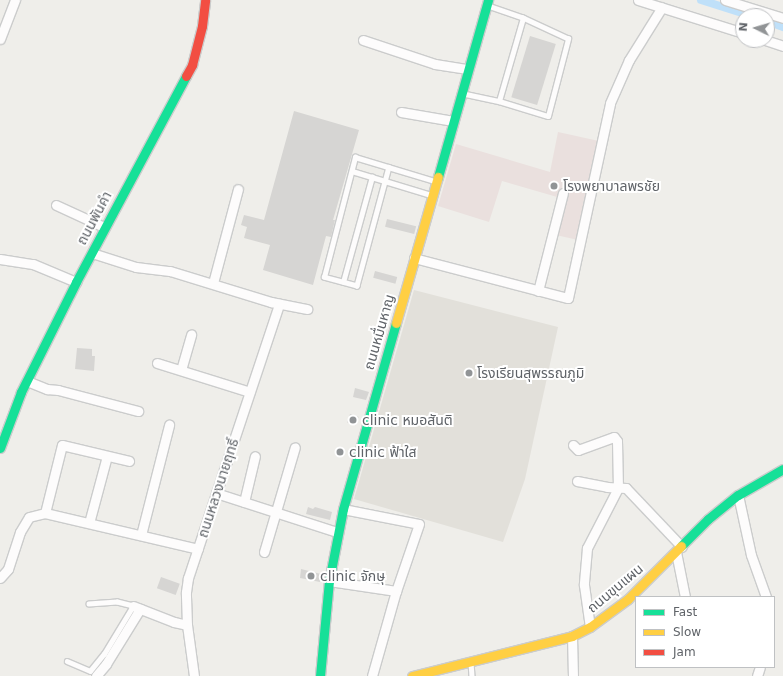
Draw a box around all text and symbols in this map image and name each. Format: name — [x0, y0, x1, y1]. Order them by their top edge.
north arrow — [735, 8, 775, 48]
text: N — [737, 22, 750, 32]
place label: โรงพยาบาลพรชัย — [563, 178, 660, 194]
marker: โรงพยาบาลพรชัย — [548, 180, 560, 192]
street label: ถนนพันคำ — [73, 188, 115, 248]
street label: ถนนหมื่นหาญ — [360, 292, 398, 372]
place label: โรงเรียนสุพรรณภูมิ — [477, 365, 584, 381]
marker: โรงเรียนสุพรรณภูมิ — [464, 368, 474, 378]
place label: clinic หมอสันติ — [362, 412, 453, 428]
marker: clinic หมอสันติ — [347, 414, 359, 426]
street label: ถนนหลวงนายฤทธิ์ — [194, 436, 242, 540]
place label: clinic ฟ้าใส — [349, 444, 417, 460]
marker: clinic ฟ้าใส — [334, 446, 346, 458]
street label: ถนนขุนแผน — [584, 560, 646, 616]
place label: clinic จักษุ — [320, 568, 385, 584]
marker: clinic จักษุ — [305, 570, 317, 582]
legend — [635, 596, 775, 668]
text: Fast — [673, 605, 697, 619]
text: Slow — [673, 625, 701, 639]
text: Jam — [673, 645, 696, 659]

